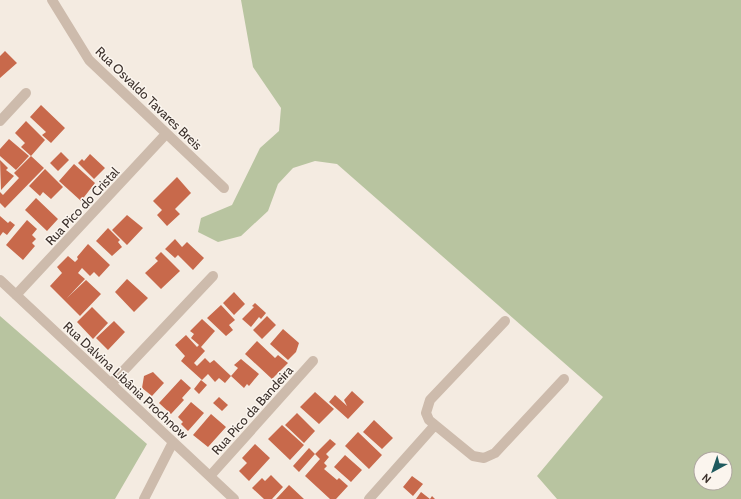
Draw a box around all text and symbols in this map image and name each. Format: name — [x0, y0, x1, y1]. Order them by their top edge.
street label: Rua Osvaldo Tavares Breis — [92, 43, 206, 153]
street label: Rua Pico do Cristal — [42, 164, 122, 248]
street label: Rua Dalvina Libânia Prochnow — [60, 318, 192, 442]
street label: Rua Pico da Bandeira — [208, 362, 297, 458]
north arrow — [693, 451, 733, 491]
text: N — [699, 471, 714, 487]

